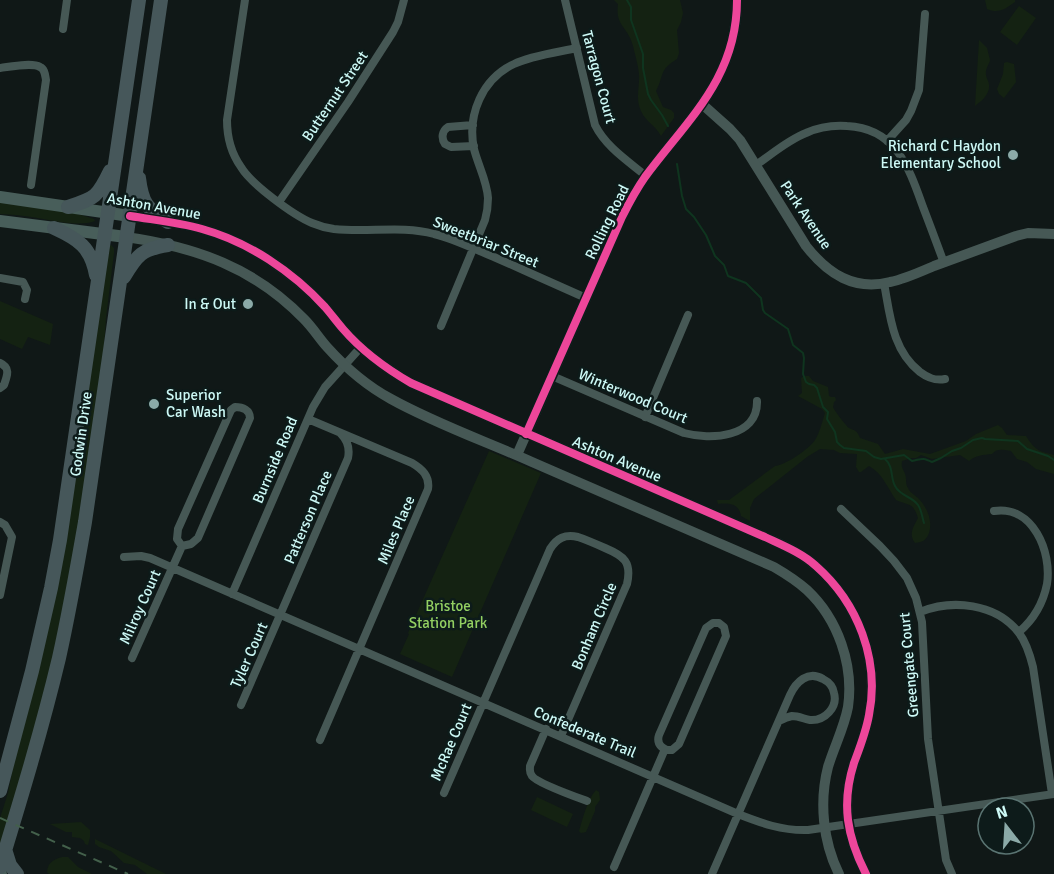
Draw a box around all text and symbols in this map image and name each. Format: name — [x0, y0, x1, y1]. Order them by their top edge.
street label: Tarragon Court — [578, 29, 620, 125]
street label: Butternut Street — [298, 48, 372, 144]
place label: Richard C Haydon Elementary School — [880, 137, 1001, 172]
marker: Richard C Haydon Elementary School — [1006, 148, 1020, 162]
street label: Park Avenue — [776, 177, 836, 253]
street label: Rolling Road — [581, 182, 633, 262]
street label: Ashton Avenue — [106, 189, 202, 223]
street label: Sweetbriar Street — [431, 213, 541, 271]
place label: In & Out — [184, 295, 236, 313]
marker: In & Out — [241, 297, 255, 311]
street label: Winterwood Court — [576, 365, 690, 427]
place label: Superior Car Wash — [166, 386, 226, 421]
street label: Godwin Drive — [66, 390, 96, 478]
marker: Superior Car Wash — [147, 397, 161, 411]
street label: Burnside Road — [249, 414, 301, 506]
street label: Ashton Avenue — [570, 432, 664, 486]
street label: Patterson Place — [280, 468, 336, 566]
street label: Miles Place — [373, 493, 419, 567]
street label: Milroy Court — [116, 567, 164, 647]
street label: Bonham Circle — [567, 580, 621, 672]
park label: Bristoe Station Park — [409, 597, 488, 632]
street label: Greengate Court — [895, 612, 923, 718]
street label: Tyler Court — [227, 619, 271, 691]
street label: McRae Court — [427, 701, 475, 783]
street label: Confederate Trail — [531, 702, 639, 762]
north arrow — [976, 796, 1036, 856]
text: N — [994, 801, 1010, 824]

